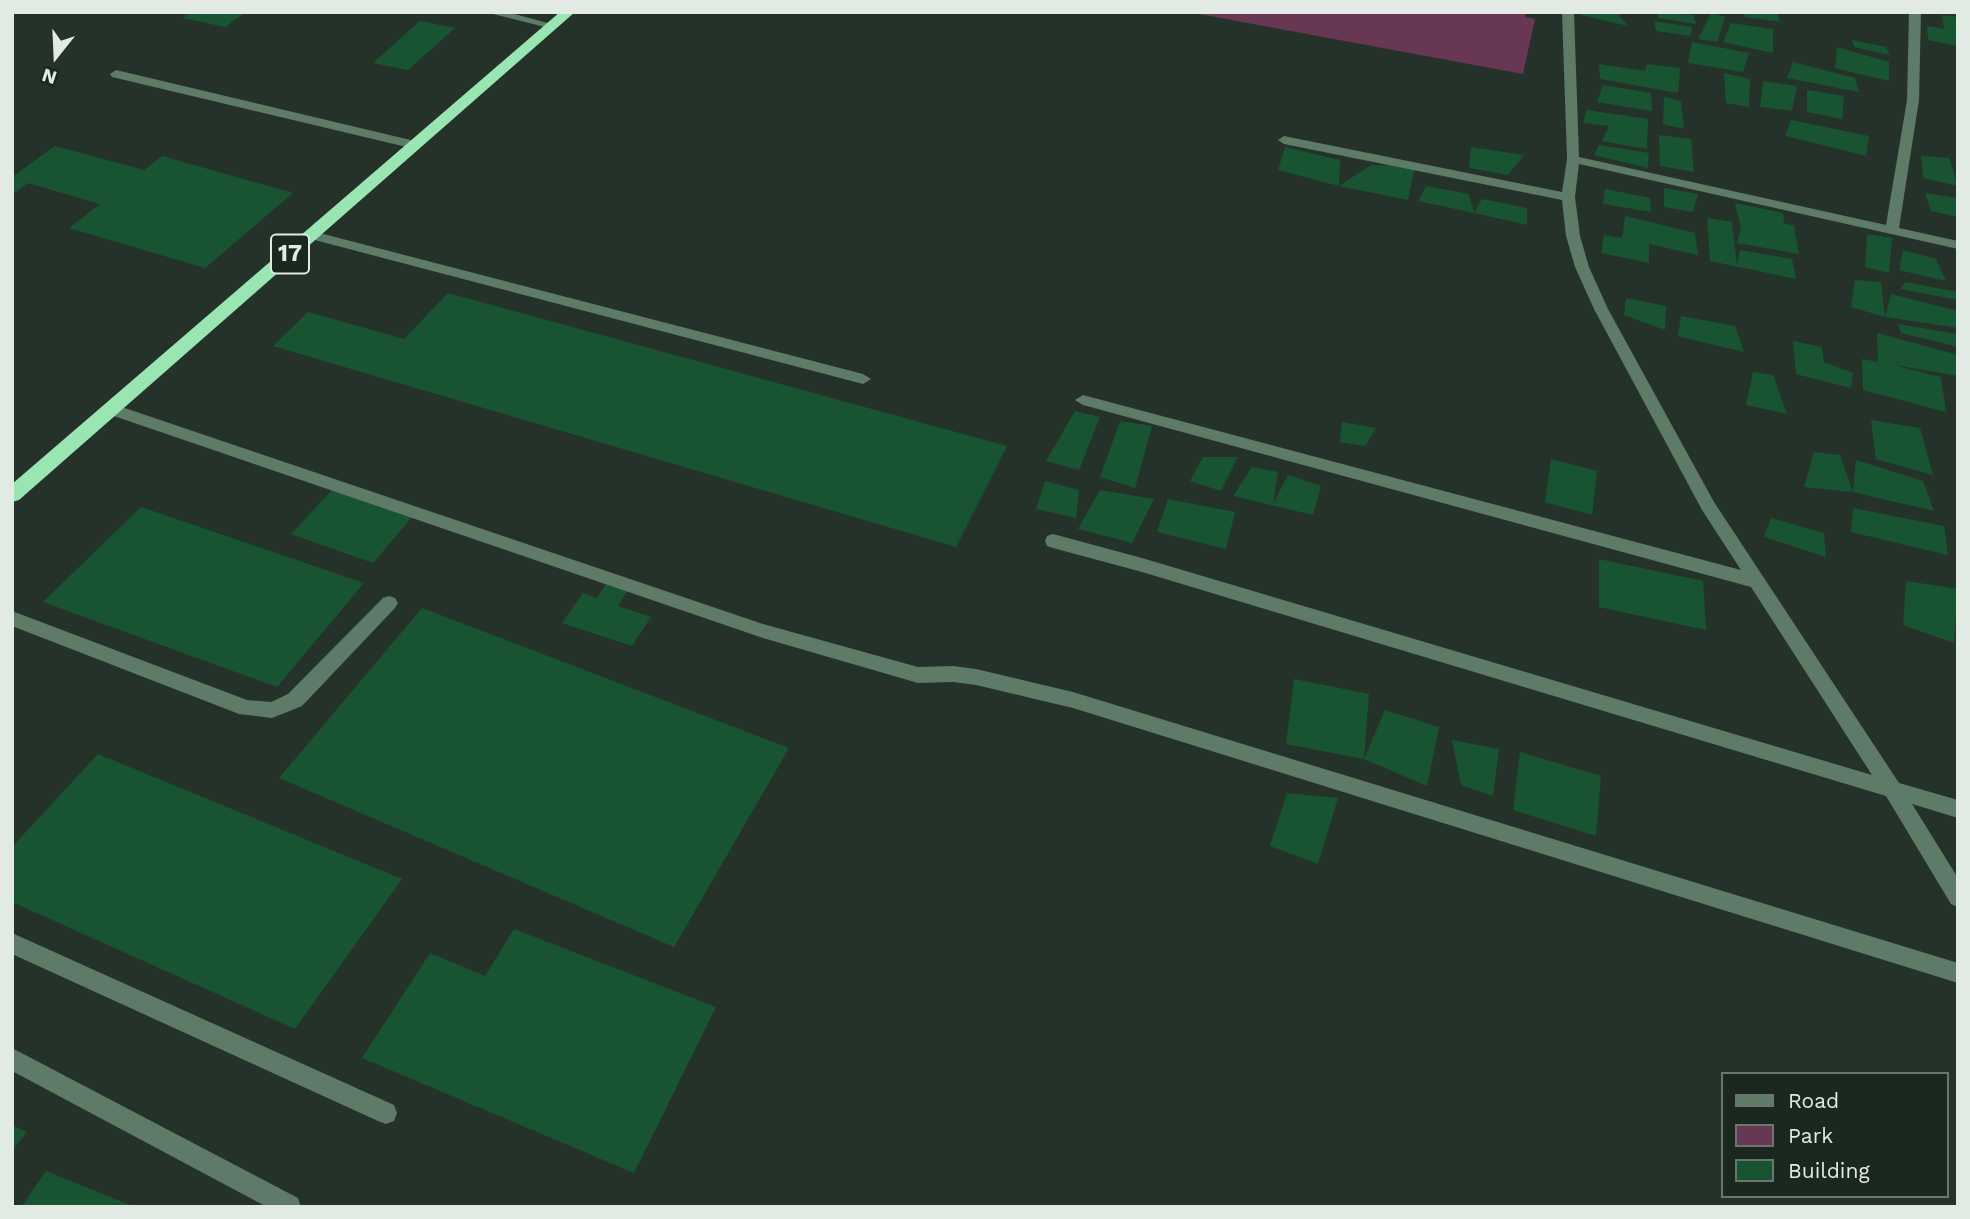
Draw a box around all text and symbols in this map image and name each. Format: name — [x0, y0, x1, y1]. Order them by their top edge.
north arrow — [21, 21, 91, 91]
text: N — [39, 63, 60, 90]
road number: 17 — [271, 234, 309, 274]
legend — [1722, 1072, 1949, 1198]
text: Road — [1788, 1088, 1839, 1113]
text: Park — [1788, 1123, 1833, 1148]
text: Building — [1788, 1158, 1870, 1183]

